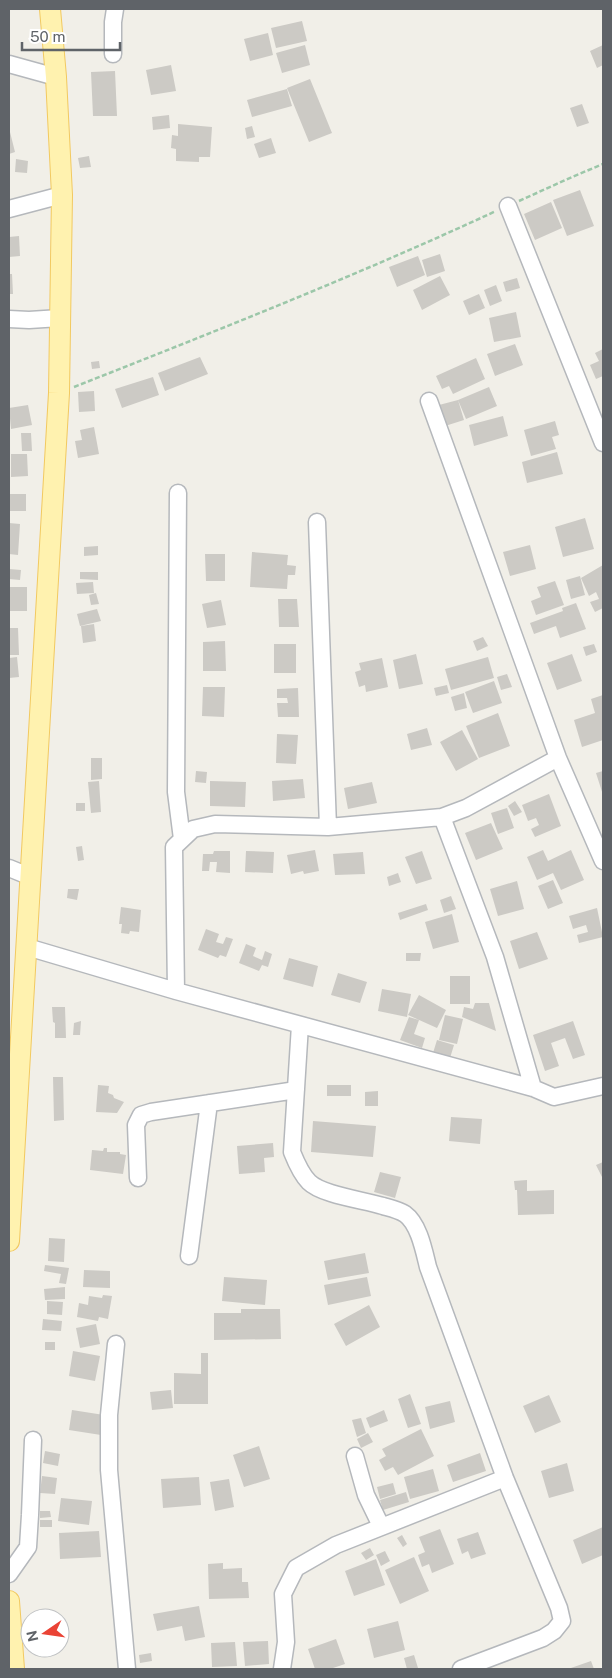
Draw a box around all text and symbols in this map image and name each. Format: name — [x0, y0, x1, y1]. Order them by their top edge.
scale bar — [22, 20, 120, 52]
text: 50 m — [30, 28, 65, 45]
north arrow — [20, 1608, 70, 1658]
text: N — [23, 1629, 41, 1643]

